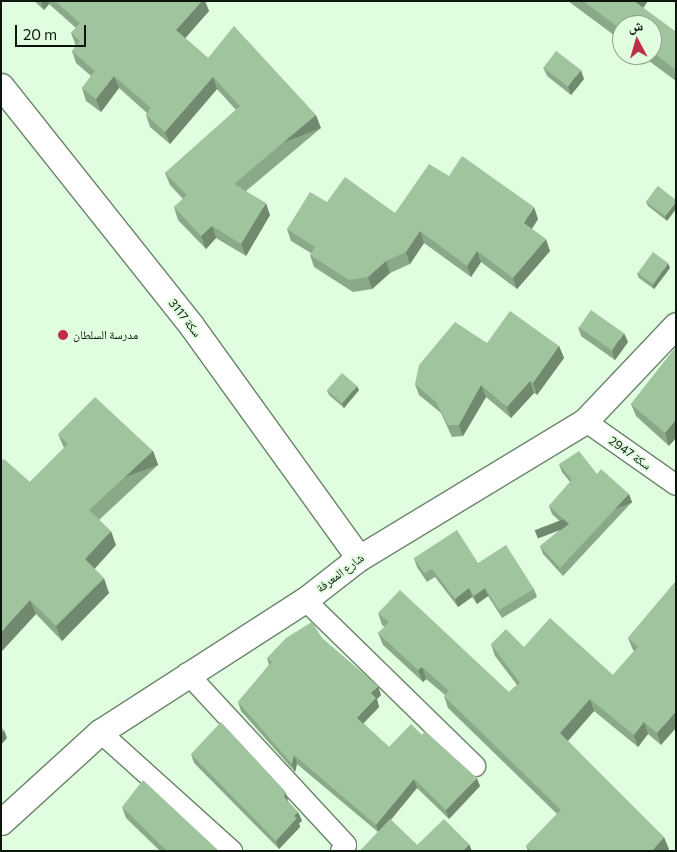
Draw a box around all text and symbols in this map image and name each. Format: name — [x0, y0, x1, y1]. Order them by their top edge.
scale bar — [18, 15, 89, 47]
north arrow — [612, 15, 662, 65]
text: ش — [627, 16, 644, 35]
text: 20 m — [23, 25, 57, 43]
street label: سكة 3117 — [166, 296, 204, 340]
place label: مدرسة السلطان — [73, 328, 138, 342]
marker: مدرسة السلطان — [57, 329, 69, 341]
street label: سكة 2947 — [606, 433, 654, 473]
street label: شارع المعرفة — [313, 550, 367, 596]

